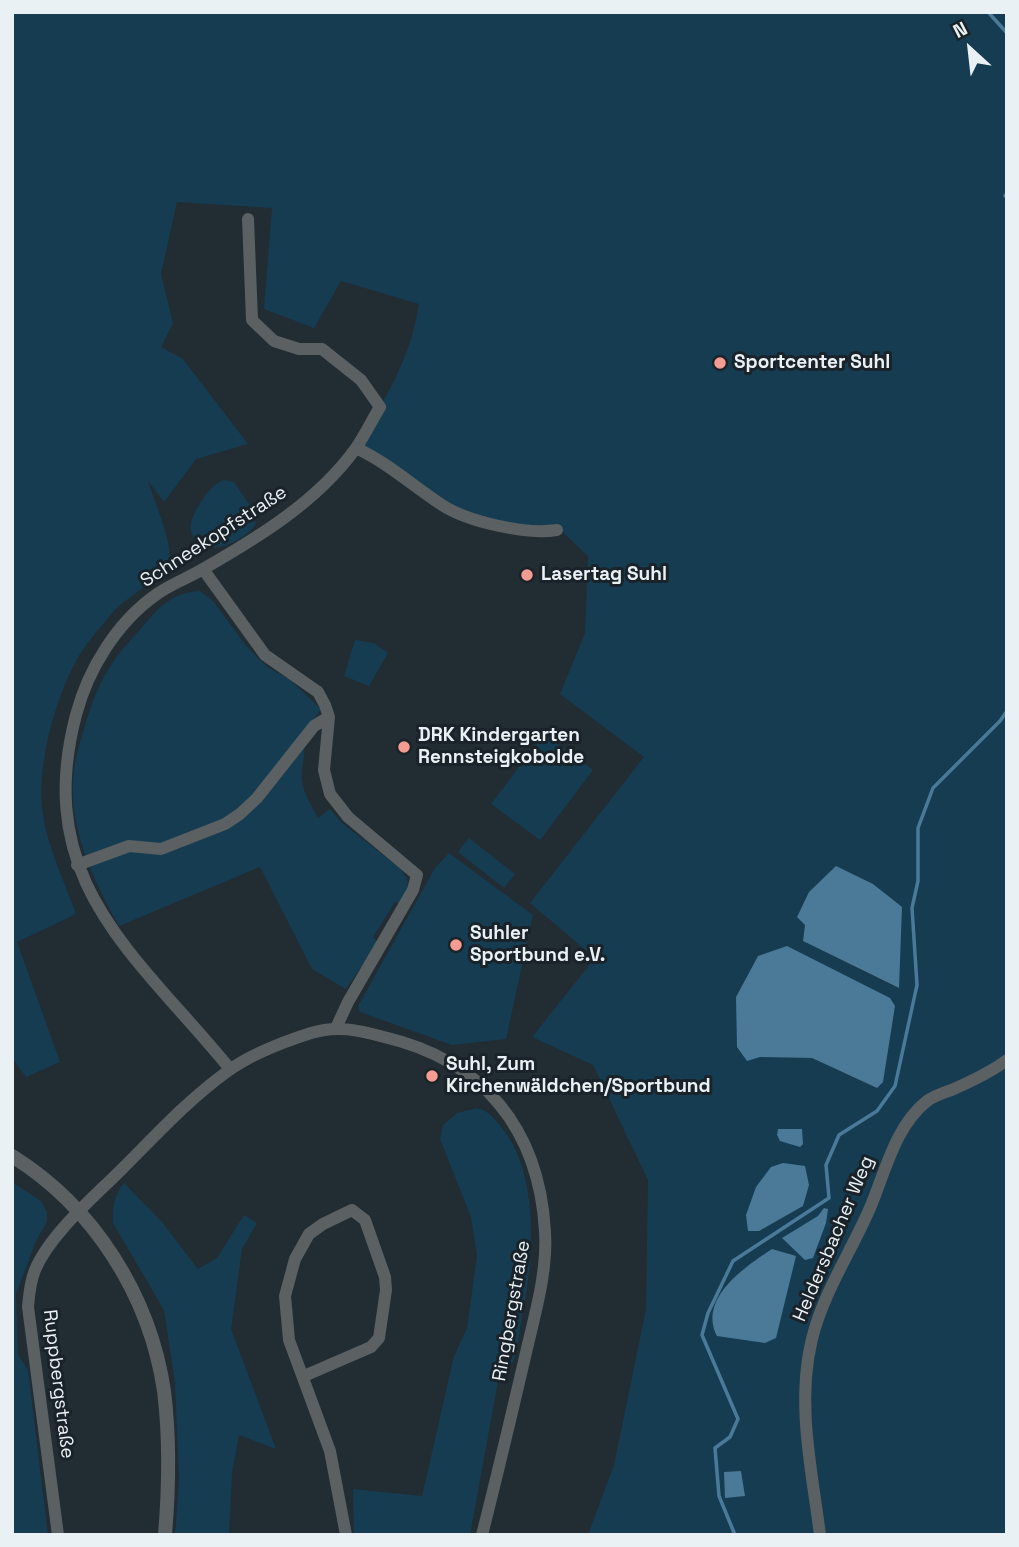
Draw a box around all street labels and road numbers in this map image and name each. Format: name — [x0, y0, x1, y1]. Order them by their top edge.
street label: Schneekopfstraße — [137, 481, 291, 593]
street label: Heldersbacher Weg — [789, 1153, 879, 1325]
street label: Ringbergstraße — [488, 1239, 536, 1383]
street label: Ruppbergstraße — [38, 1308, 78, 1460]

